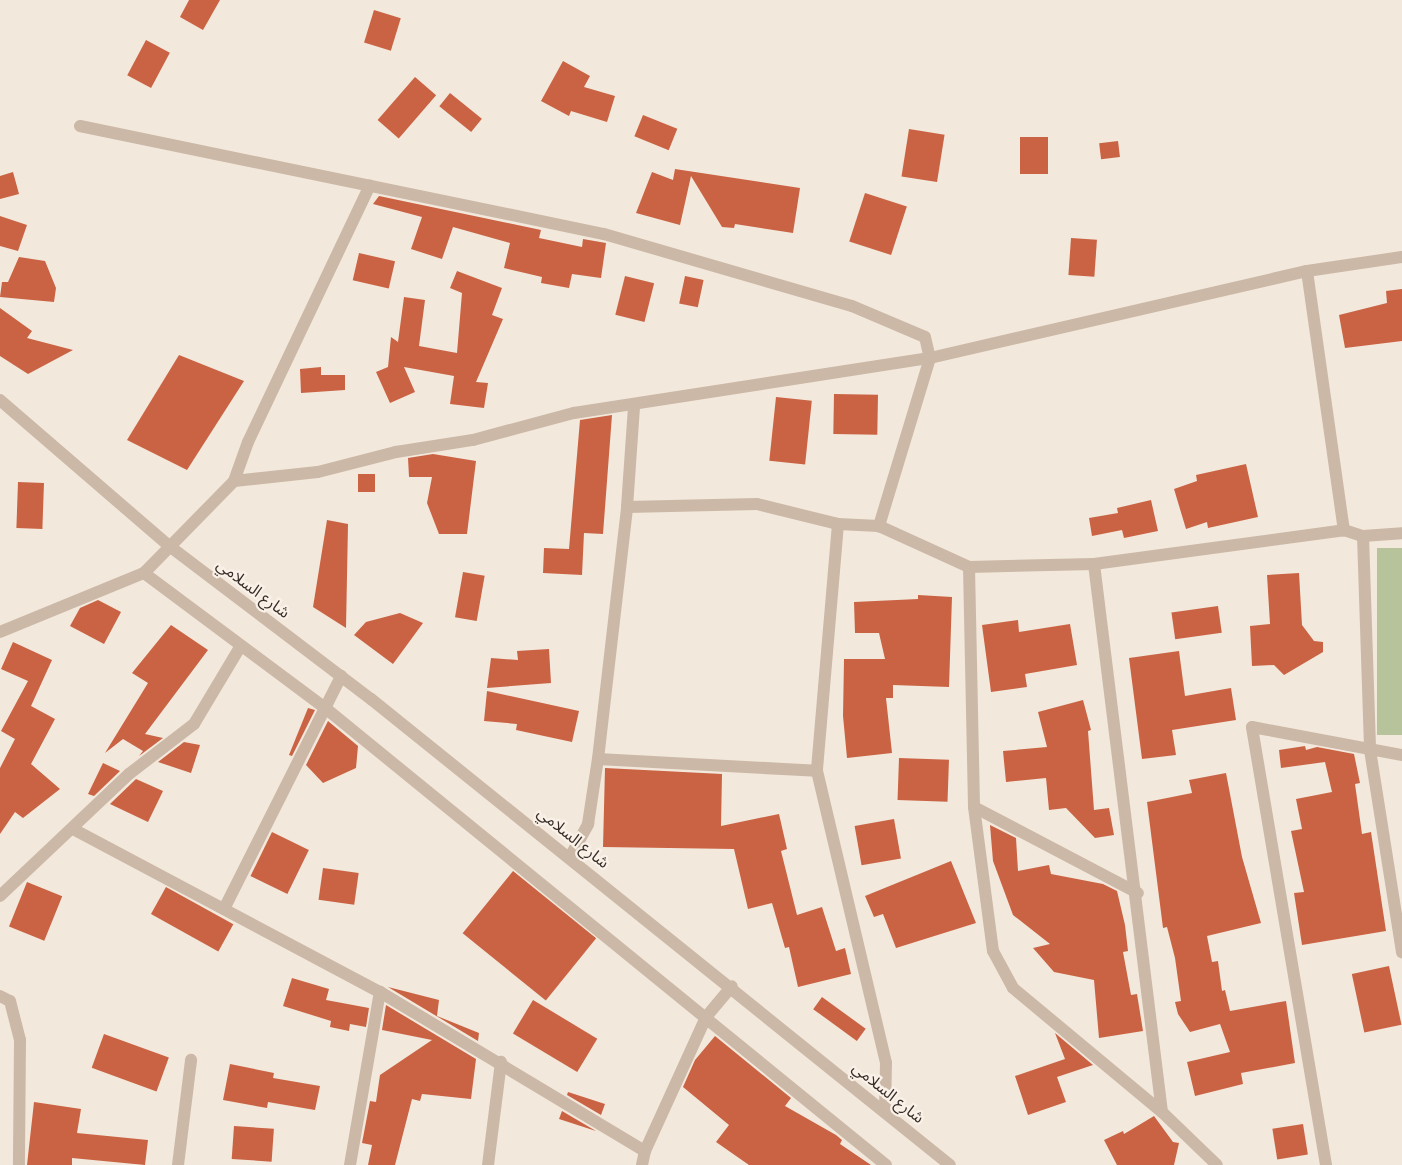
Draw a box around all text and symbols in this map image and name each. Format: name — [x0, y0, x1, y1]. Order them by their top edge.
street label: شارع السلامي — [213, 555, 293, 623]
street label: شارع السلامي — [533, 803, 613, 873]
street label: شارع السلامي — [848, 1058, 928, 1128]

